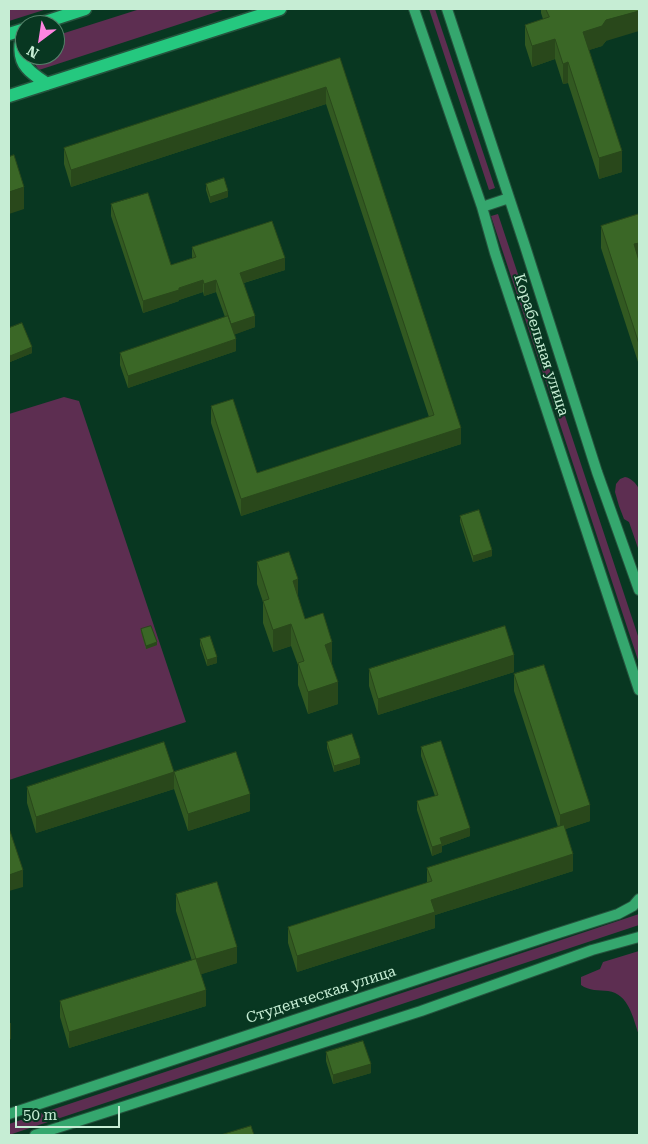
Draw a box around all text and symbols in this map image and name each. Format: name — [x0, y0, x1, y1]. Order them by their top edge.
north arrow — [15, 15, 65, 65]
text: N — [24, 42, 42, 62]
street label: Корабельная улица — [510, 272, 572, 418]
street label: Студенческая улица — [244, 962, 398, 1028]
scale bar — [18, 1096, 122, 1128]
text: 50 m — [23, 1106, 57, 1124]

